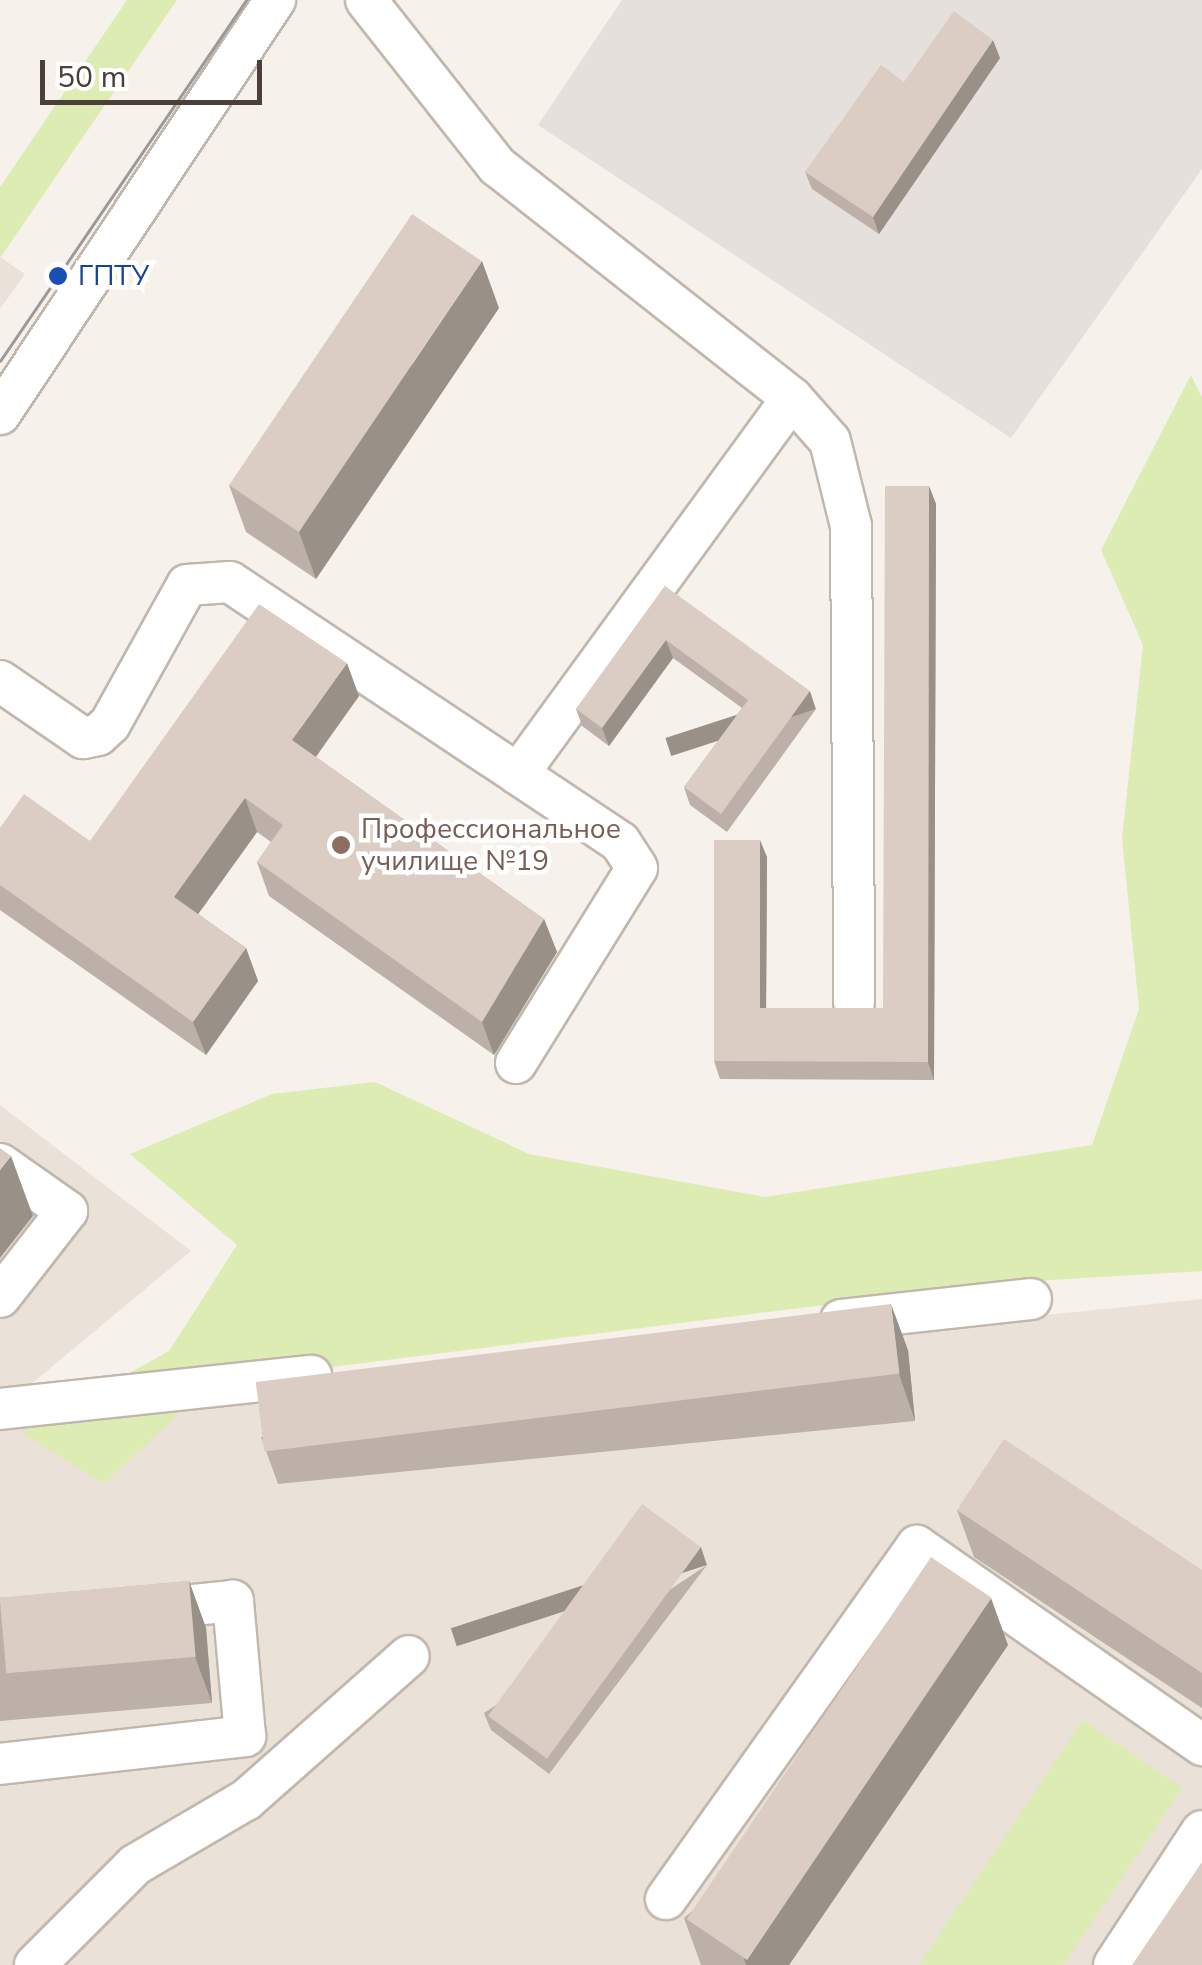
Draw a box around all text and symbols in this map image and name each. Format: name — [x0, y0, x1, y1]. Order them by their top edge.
scale bar — [45, 40, 268, 102]
text: 50 m — [57, 57, 126, 98]
place label: ГПТУ — [78, 259, 149, 293]
marker: ГПТУ — [47, 265, 69, 287]
place label: Профессиональное училище №19 — [361, 812, 621, 878]
marker: Профессиональное училище №19 — [330, 834, 352, 856]

